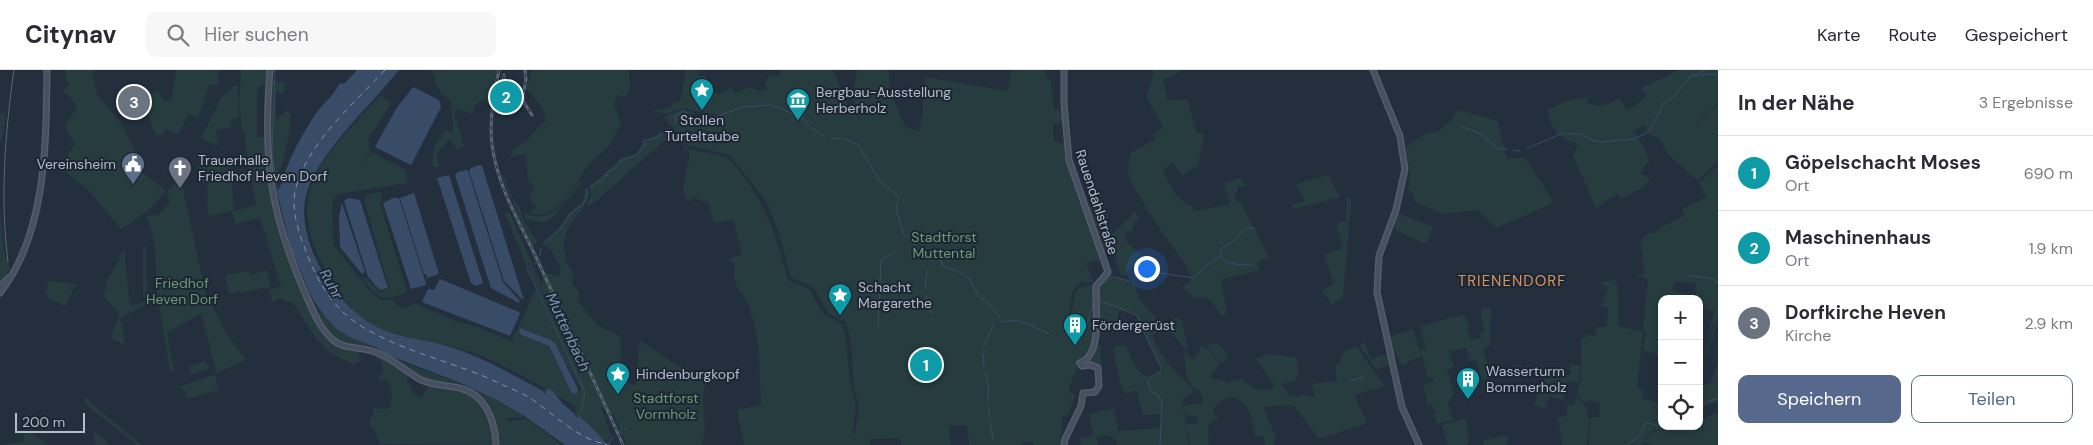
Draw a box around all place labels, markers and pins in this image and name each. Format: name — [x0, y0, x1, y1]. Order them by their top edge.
place icon: Stollen Turteltaube — [689, 77, 715, 111]
pin: 2 — [490, 78, 522, 116]
pin: 3 — [118, 83, 150, 121]
place label: Bergbau-Ausstellung Herberholz — [816, 83, 951, 117]
museum icon: Bergbau-Ausstellung Herberholz — [785, 87, 811, 121]
place label: Stollen Turteltaube — [665, 111, 739, 145]
public building icon: Vereinsheim — [120, 151, 146, 185]
place label: Trauerhalle Friedhof Heven Dorf — [198, 151, 328, 185]
place label: Vereinsheim — [36, 155, 116, 173]
church icon: Trauerhalle Friedhof Heven Dorf — [167, 155, 193, 189]
place label: Schacht Margarethe — [858, 278, 932, 312]
place icon: Schacht Margarethe — [827, 282, 853, 316]
building icon: Fördergerüst — [1062, 312, 1088, 346]
place label: Fördergerüst — [1092, 316, 1175, 334]
pin: 1 — [910, 346, 942, 384]
place icon: Hindenburgkopf — [605, 361, 631, 395]
place label: Wasserturm Bommerholz — [1486, 362, 1567, 396]
place label: Hindenburgkopf — [636, 365, 740, 383]
building icon: Wasserturm Bommerholz — [1455, 366, 1481, 400]

